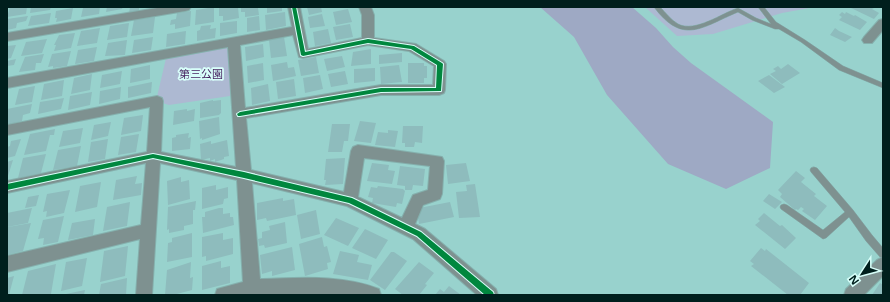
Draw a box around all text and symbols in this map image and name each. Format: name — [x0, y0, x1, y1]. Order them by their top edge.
park label: 第三公園 — [179, 66, 223, 81]
north arrow — [842, 254, 882, 294]
text: N — [845, 272, 862, 288]

